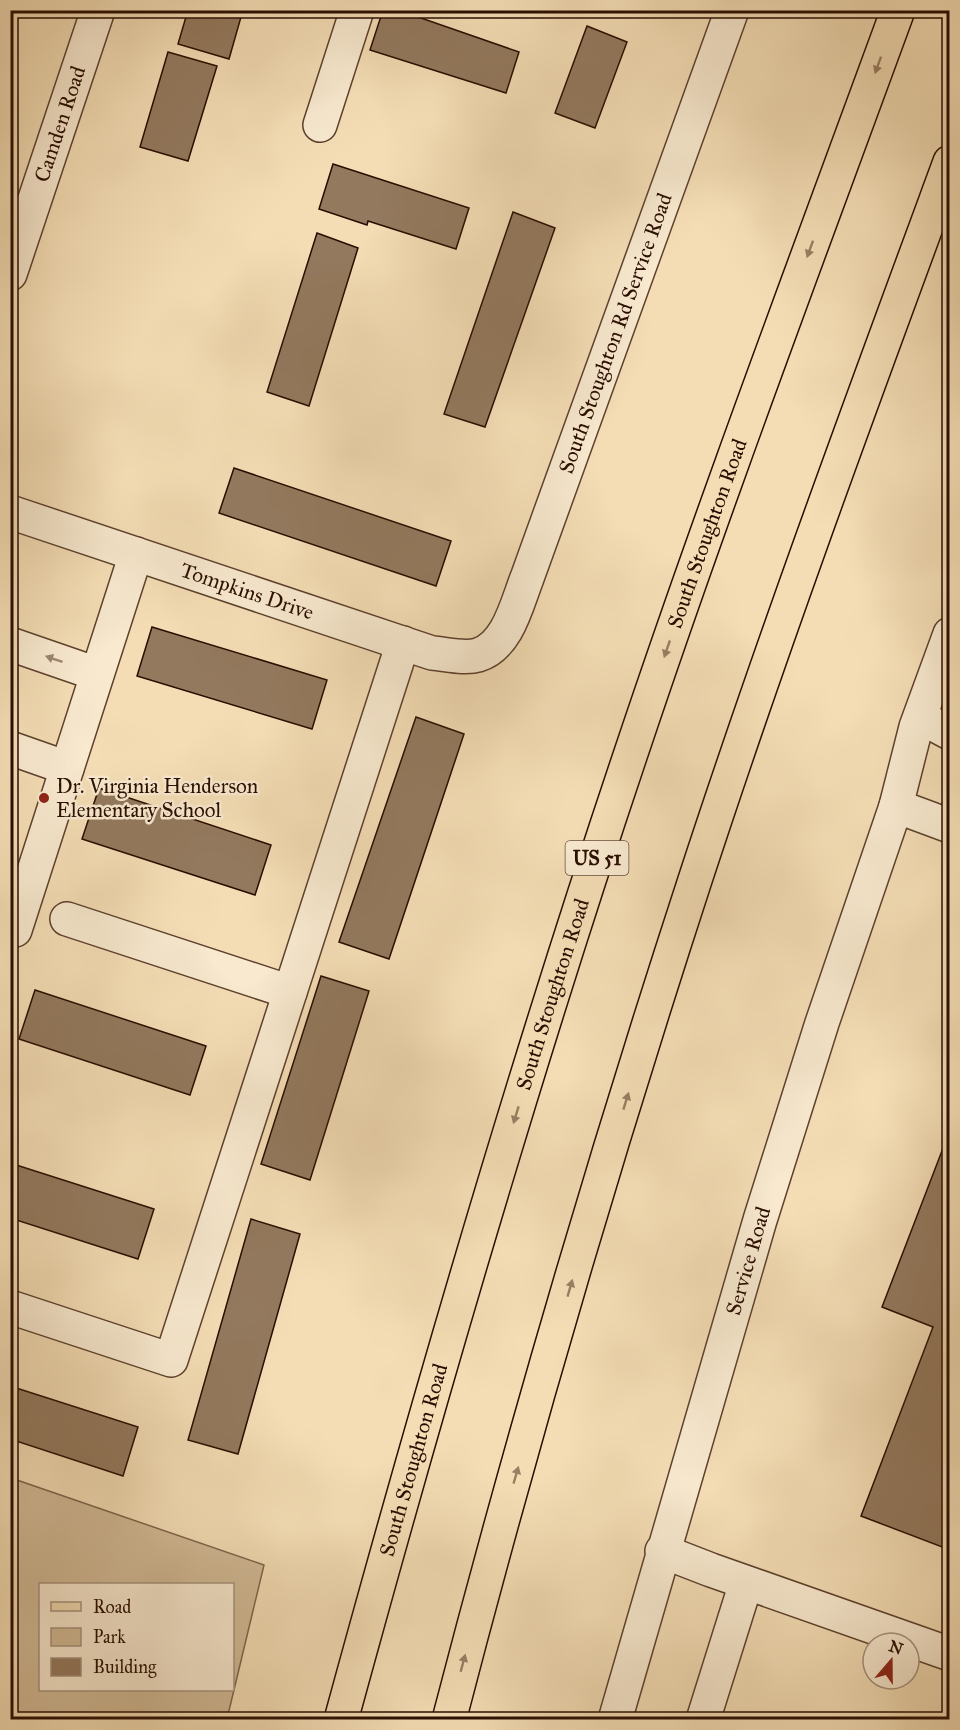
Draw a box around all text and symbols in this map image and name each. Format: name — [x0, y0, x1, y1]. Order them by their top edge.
one-way arrow — [872, 57, 882, 75]
street label: Camden Road — [29, 62, 92, 186]
street label: South Stoughton Rd Service Road — [553, 189, 678, 477]
one-way arrow — [805, 240, 815, 258]
street label: South Stoughton Road — [662, 435, 753, 632]
street label: Tompkins Drive — [177, 557, 317, 626]
one-way arrow — [661, 641, 671, 659]
one-way arrow — [45, 653, 63, 663]
place label: Dr. Virginia Henderson Elementary School — [56, 773, 258, 823]
marker: Dr. Virginia Henderson Elementary School — [37, 791, 51, 805]
road number: US 51 — [566, 841, 628, 875]
street label: South Stoughton Road — [510, 895, 595, 1093]
one-way arrow — [622, 1092, 631, 1110]
one-way arrow — [511, 1106, 520, 1124]
street label: Service Road — [720, 1203, 777, 1318]
one-way arrow — [566, 1279, 575, 1297]
street label: South Stoughton Road — [374, 1360, 453, 1559]
one-way arrow — [511, 1466, 521, 1484]
legend — [39, 1583, 234, 1691]
text: Road — [93, 1596, 131, 1618]
text: Park — [93, 1626, 126, 1648]
north arrow — [861, 1631, 921, 1691]
text: N — [886, 1636, 906, 1659]
one-way arrow — [459, 1654, 469, 1672]
text: Building — [93, 1656, 157, 1679]

